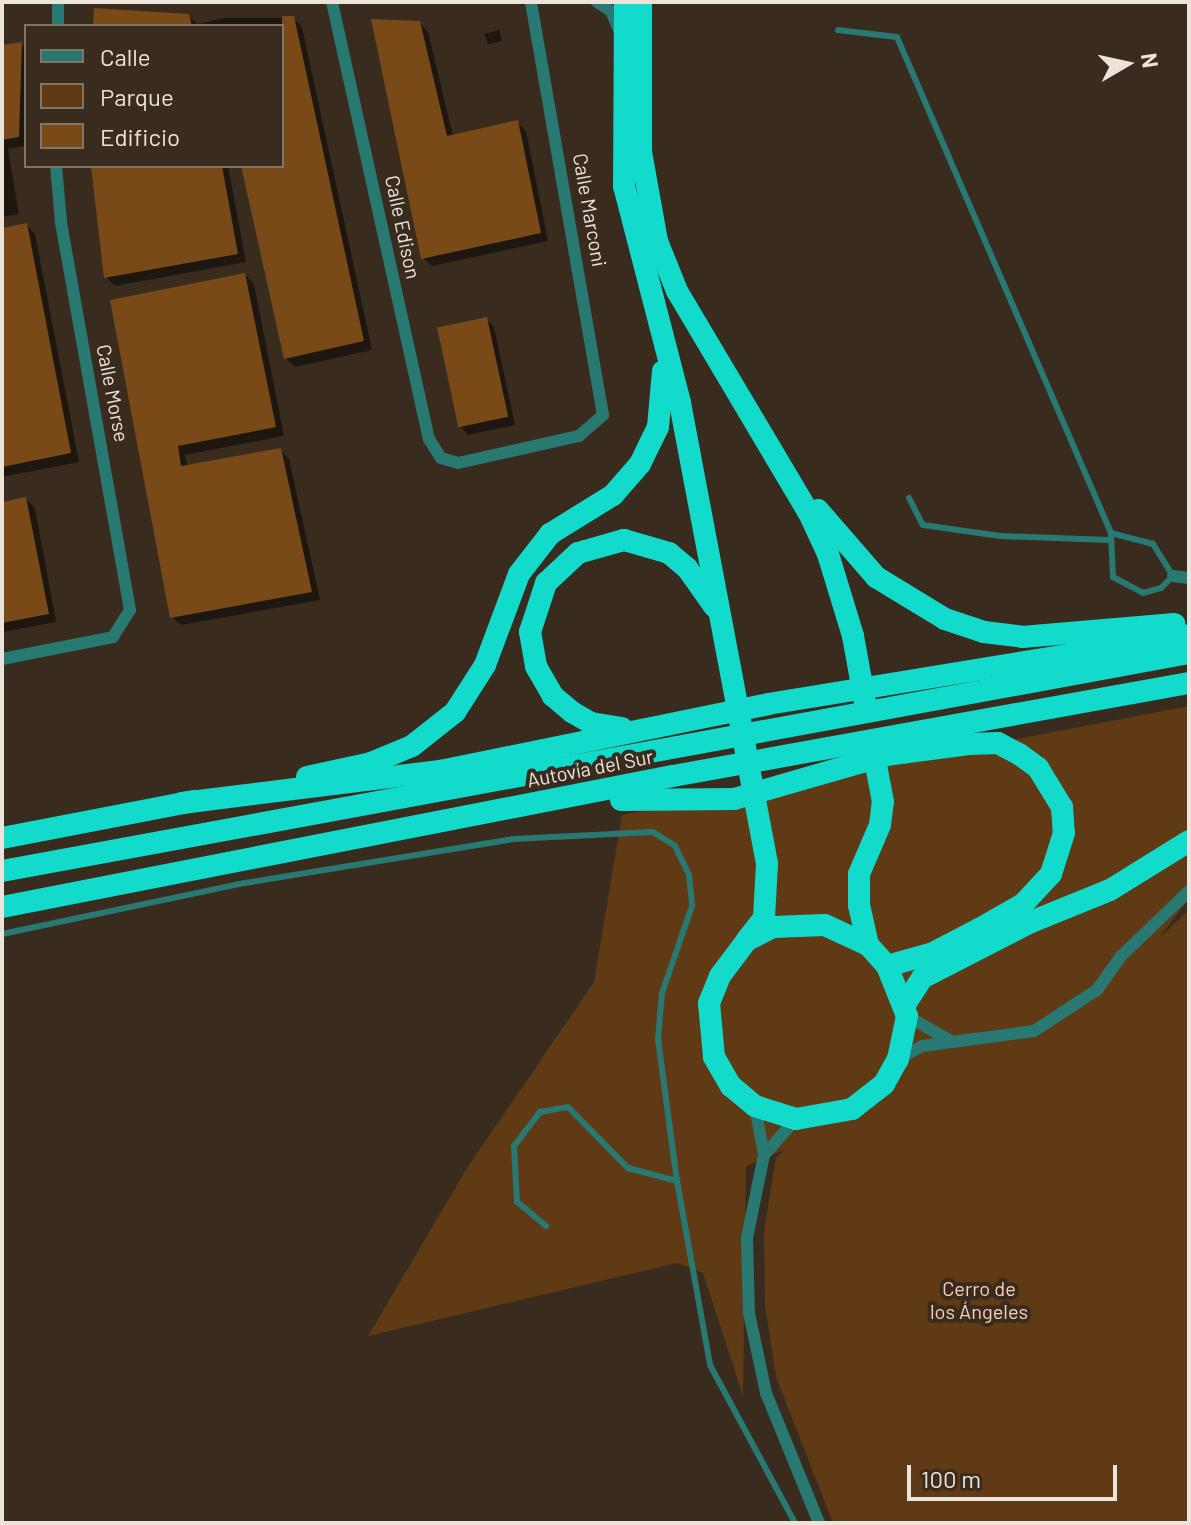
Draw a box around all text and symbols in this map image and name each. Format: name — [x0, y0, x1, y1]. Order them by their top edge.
legend — [24, 24, 284, 168]
north arrow — [1087, 24, 1167, 104]
text: Calle — [100, 42, 151, 71]
text: N — [1137, 51, 1165, 70]
text: Parque — [100, 82, 174, 111]
text: Edificio — [100, 122, 180, 151]
street label: Calle Marconi — [568, 151, 612, 269]
street label: Calle Edison — [380, 173, 426, 281]
street label: Calle Morse — [92, 342, 134, 444]
street label: Autovía del Sur — [525, 744, 655, 792]
park label: Cerro de los Ángeles — [930, 1277, 1028, 1324]
scale bar — [911, 1449, 1121, 1499]
text: 100 m — [921, 1464, 981, 1493]

